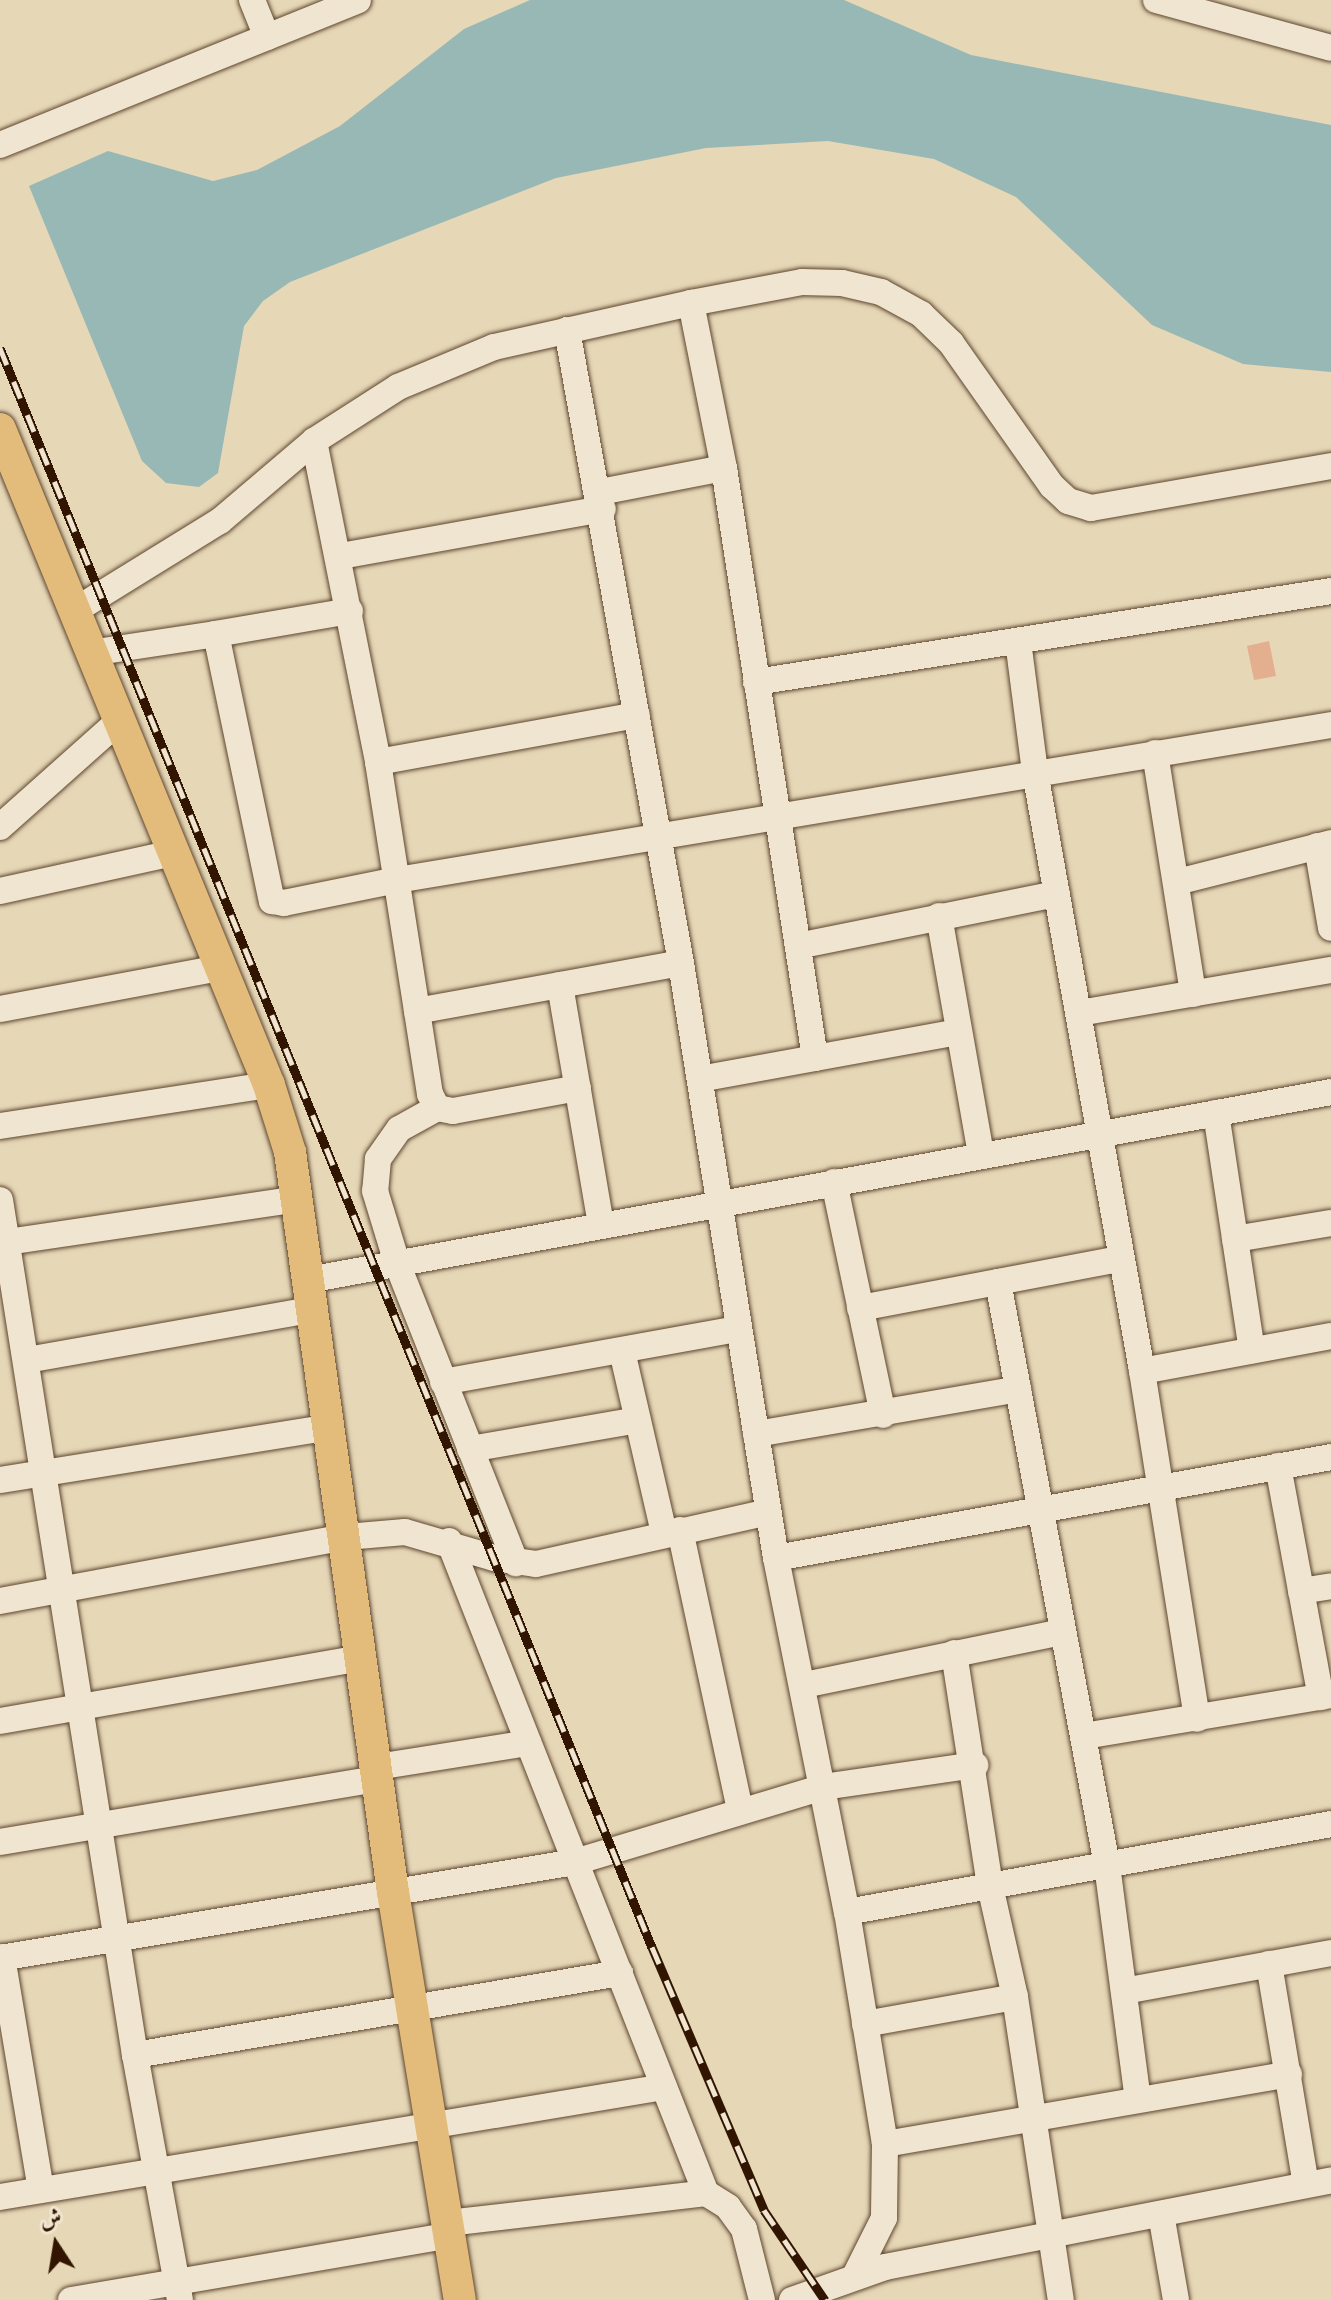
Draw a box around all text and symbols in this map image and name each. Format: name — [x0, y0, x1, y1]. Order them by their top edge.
text: ش — [37, 2203, 65, 2237]
north arrow — [16, 2204, 96, 2284]

